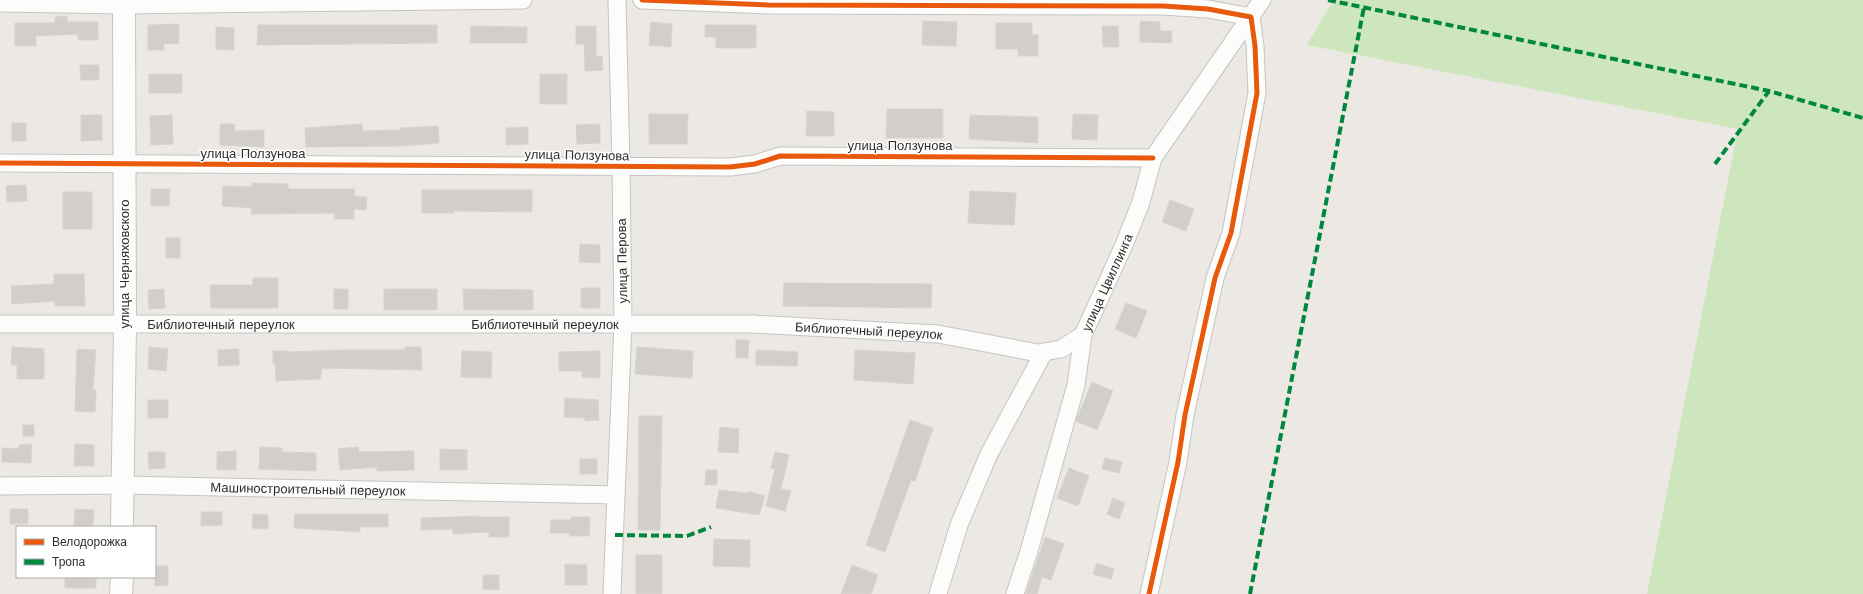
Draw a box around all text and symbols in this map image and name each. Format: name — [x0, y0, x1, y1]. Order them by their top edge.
street label: улица Ползунова — [848, 138, 953, 153]
street label: улица Ползунова — [201, 146, 306, 161]
street label: улица Ползунова — [524, 147, 630, 163]
street label: улица Черняховского — [117, 199, 132, 329]
street label: улица Перова — [614, 218, 630, 304]
street label: улица Цвиллинга — [1078, 231, 1135, 333]
street label: Библиотечный переулок — [147, 317, 295, 332]
street label: Библиотечный переулок — [471, 317, 619, 332]
street label: Библиотечный переулок — [795, 319, 944, 342]
street label: Машиностроительный переулок — [210, 479, 406, 498]
legend — [16, 526, 156, 578]
text: Велодорожка — [52, 535, 127, 549]
text: Тропа — [52, 555, 86, 569]

